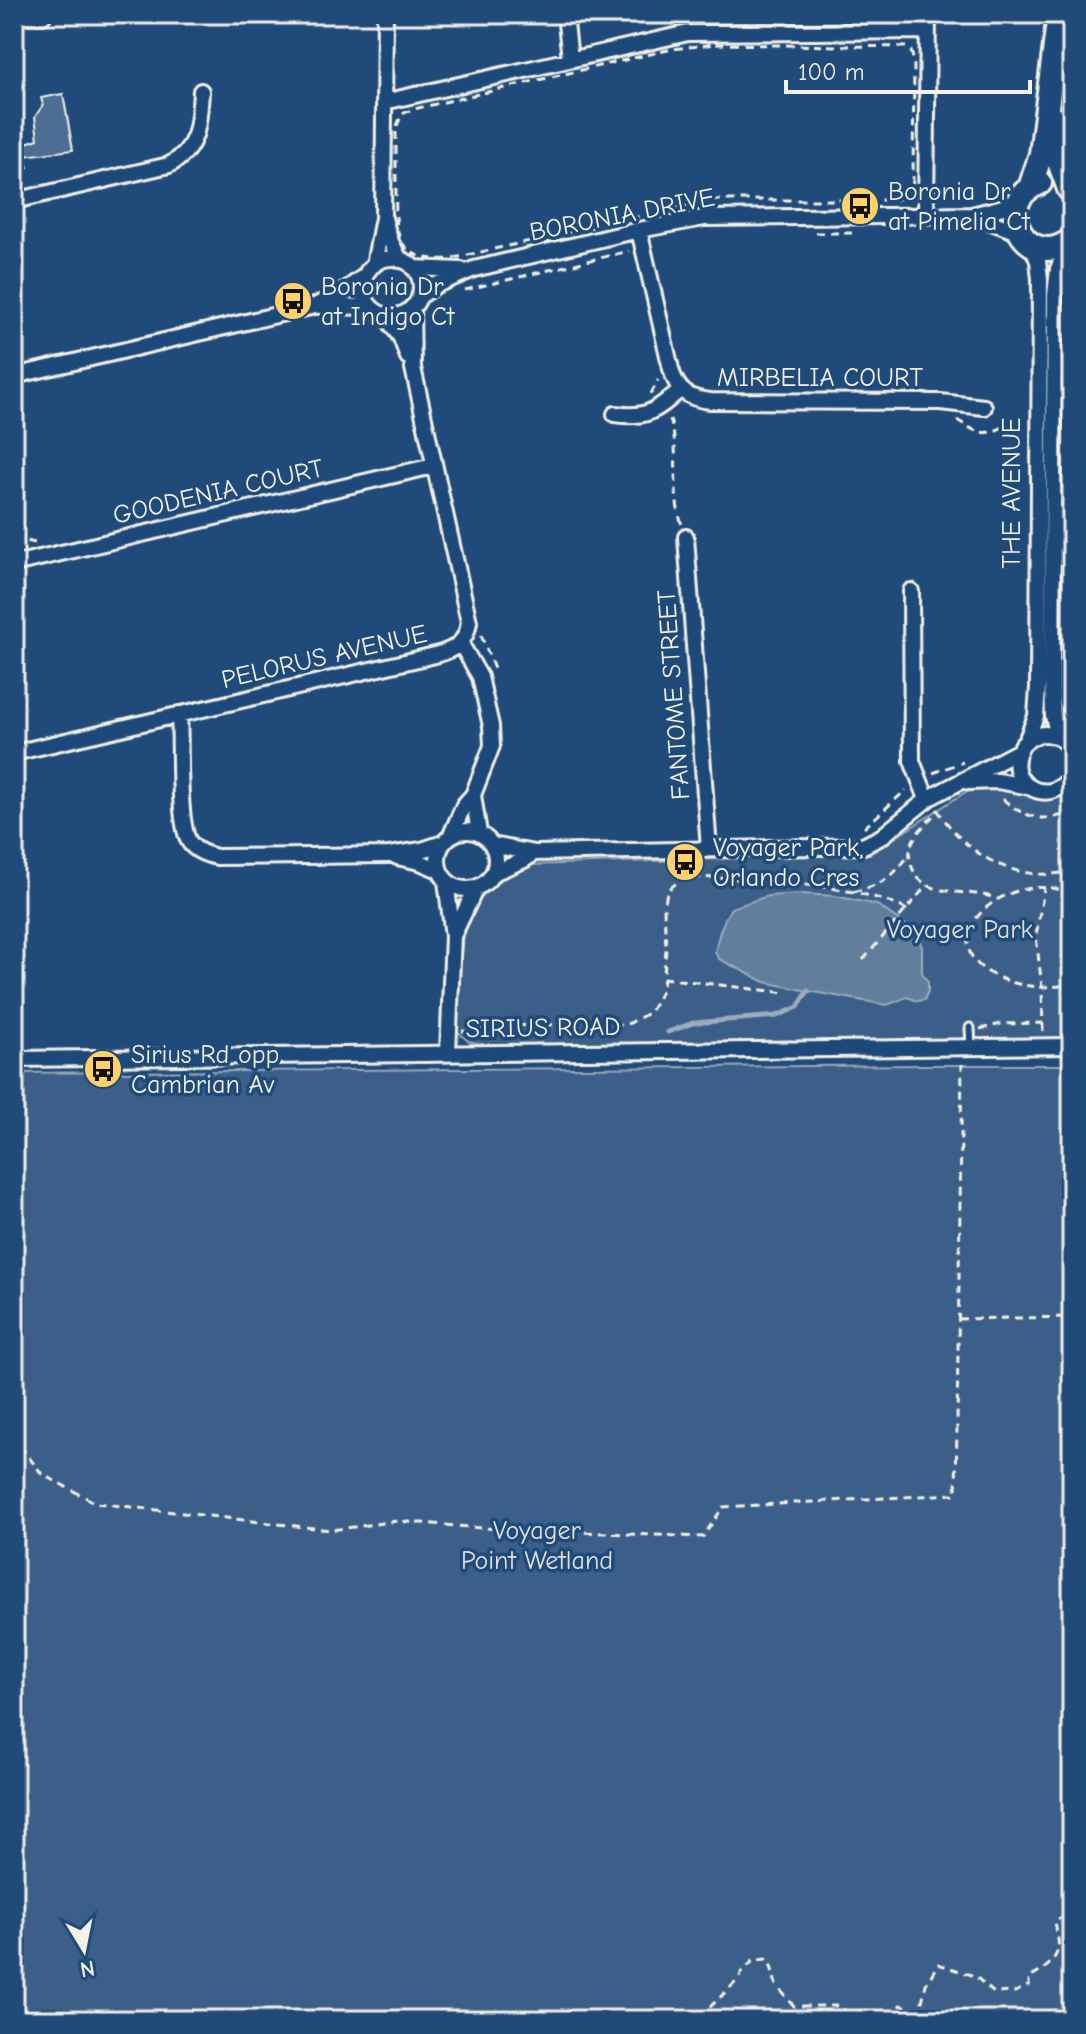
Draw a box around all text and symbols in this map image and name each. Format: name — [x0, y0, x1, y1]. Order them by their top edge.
scale bar — [786, 44, 1030, 94]
text: 100 m — [798, 58, 865, 86]
place label: Boronia Dr at Pimelia Ct — [888, 177, 1031, 237]
street label: BORONIA DRIVE — [527, 182, 717, 248]
bus stop icon: Boronia Dr at Pimelia Ct — [839, 185, 881, 227]
place label: Boronia Dr at Indigo Ct — [321, 272, 456, 332]
bus stop icon: Boronia Dr at Indigo Ct — [272, 280, 314, 322]
street label: MIRBELIA COURT — [717, 363, 923, 393]
street label: THE AVENUE — [997, 417, 1027, 569]
street label: GOODENIA COURT — [110, 453, 327, 531]
street label: FANTOME STREET — [652, 589, 696, 801]
street label: PELORUS AVENUE — [219, 619, 430, 695]
place label: Voyager Park, Orlando Cres — [713, 833, 864, 893]
bus stop icon: Voyager Park, Orlando Cres — [664, 841, 706, 883]
park label: Voyager Park — [887, 915, 1034, 945]
street label: SIRIUS ROAD — [465, 1012, 621, 1044]
place label: Sirius Rd opp Cambrian Av — [131, 1040, 279, 1100]
bus stop icon: Sirius Rd opp Cambrian Av — [82, 1048, 124, 1090]
park label: Voyager Point Wetland — [461, 1516, 613, 1576]
north arrow — [44, 1910, 124, 1990]
text: N — [78, 1955, 97, 1983]

